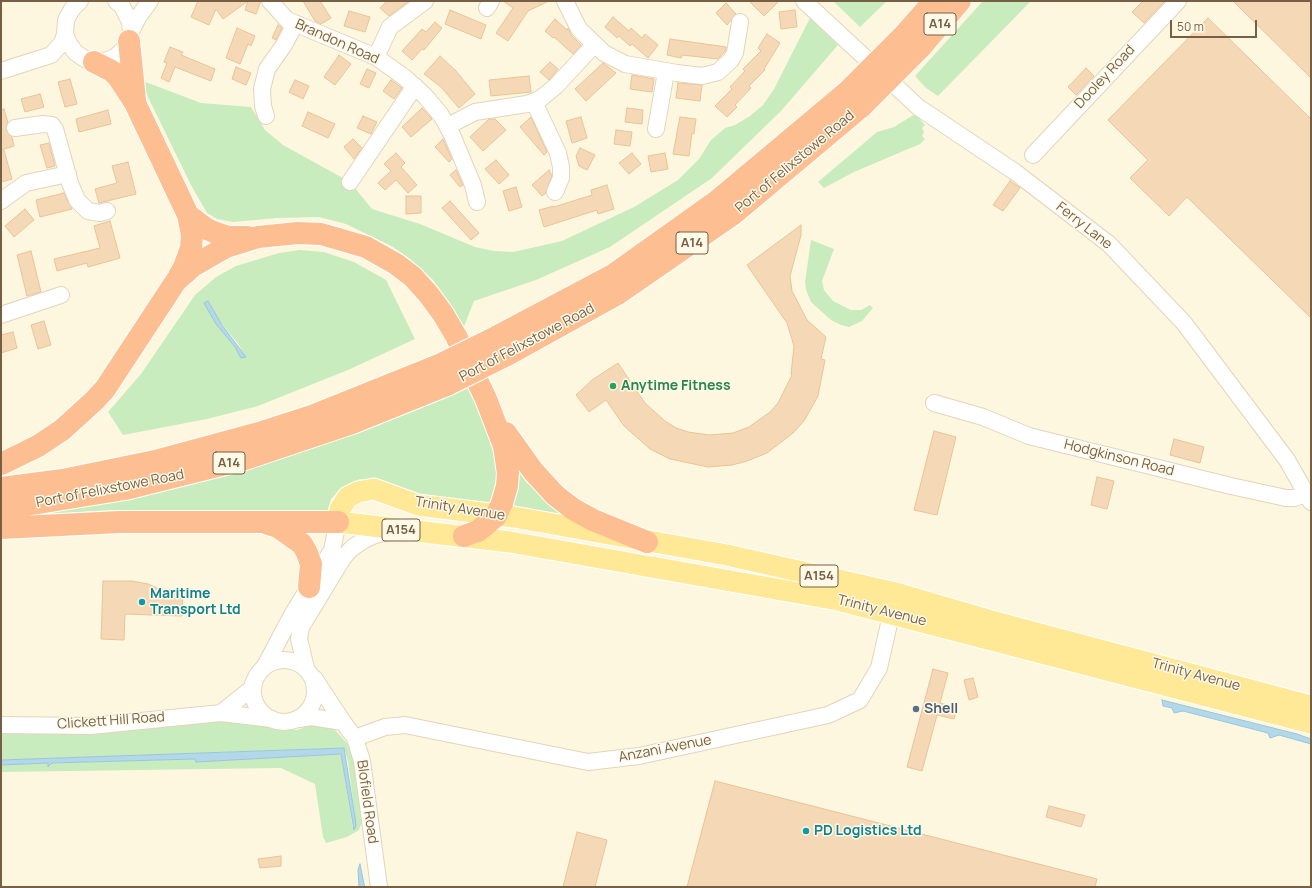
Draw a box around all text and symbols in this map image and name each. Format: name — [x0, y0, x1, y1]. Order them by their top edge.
scale bar — [1172, 12, 1259, 38]
road number: A14 — [924, 13, 956, 35]
street label: Brandon Road — [292, 16, 382, 68]
text: 50 m — [1177, 18, 1204, 35]
street label: Dooley Road — [1071, 42, 1139, 112]
street label: Port of Felixstowe Road — [732, 107, 858, 217]
street label: Ferry Lane — [1053, 199, 1115, 253]
road number: A14 — [676, 232, 708, 254]
street label: Port of Felixstowe Road — [457, 300, 597, 386]
place label: Anytime Fitness — [621, 378, 730, 394]
marker: Anytime Fitness — [608, 381, 618, 391]
street label: Hodgkinson Road — [1062, 436, 1176, 480]
road number: A14 — [213, 452, 245, 474]
street label: Port of Felixstowe Road — [35, 466, 185, 512]
street label: Trinity Avenue — [414, 494, 506, 524]
road number: A154 — [382, 519, 420, 541]
road number: A154 — [800, 565, 838, 587]
place label: Maritime Transport Ltd — [150, 586, 241, 618]
street label: Trinity Avenue — [836, 592, 928, 630]
marker: Maritime Transport Ltd — [137, 597, 147, 607]
street label: Trinity Avenue — [1150, 655, 1242, 695]
place label: Shell — [924, 701, 958, 717]
marker: Shell — [911, 704, 921, 714]
street label: Clickett Hill Road — [57, 709, 165, 733]
street label: Anzani Avenue — [617, 732, 713, 766]
street label: Blofield Road — [353, 759, 381, 845]
place label: PD Logistics Ltd — [814, 823, 922, 839]
marker: PD Logistics Ltd — [801, 826, 811, 836]

